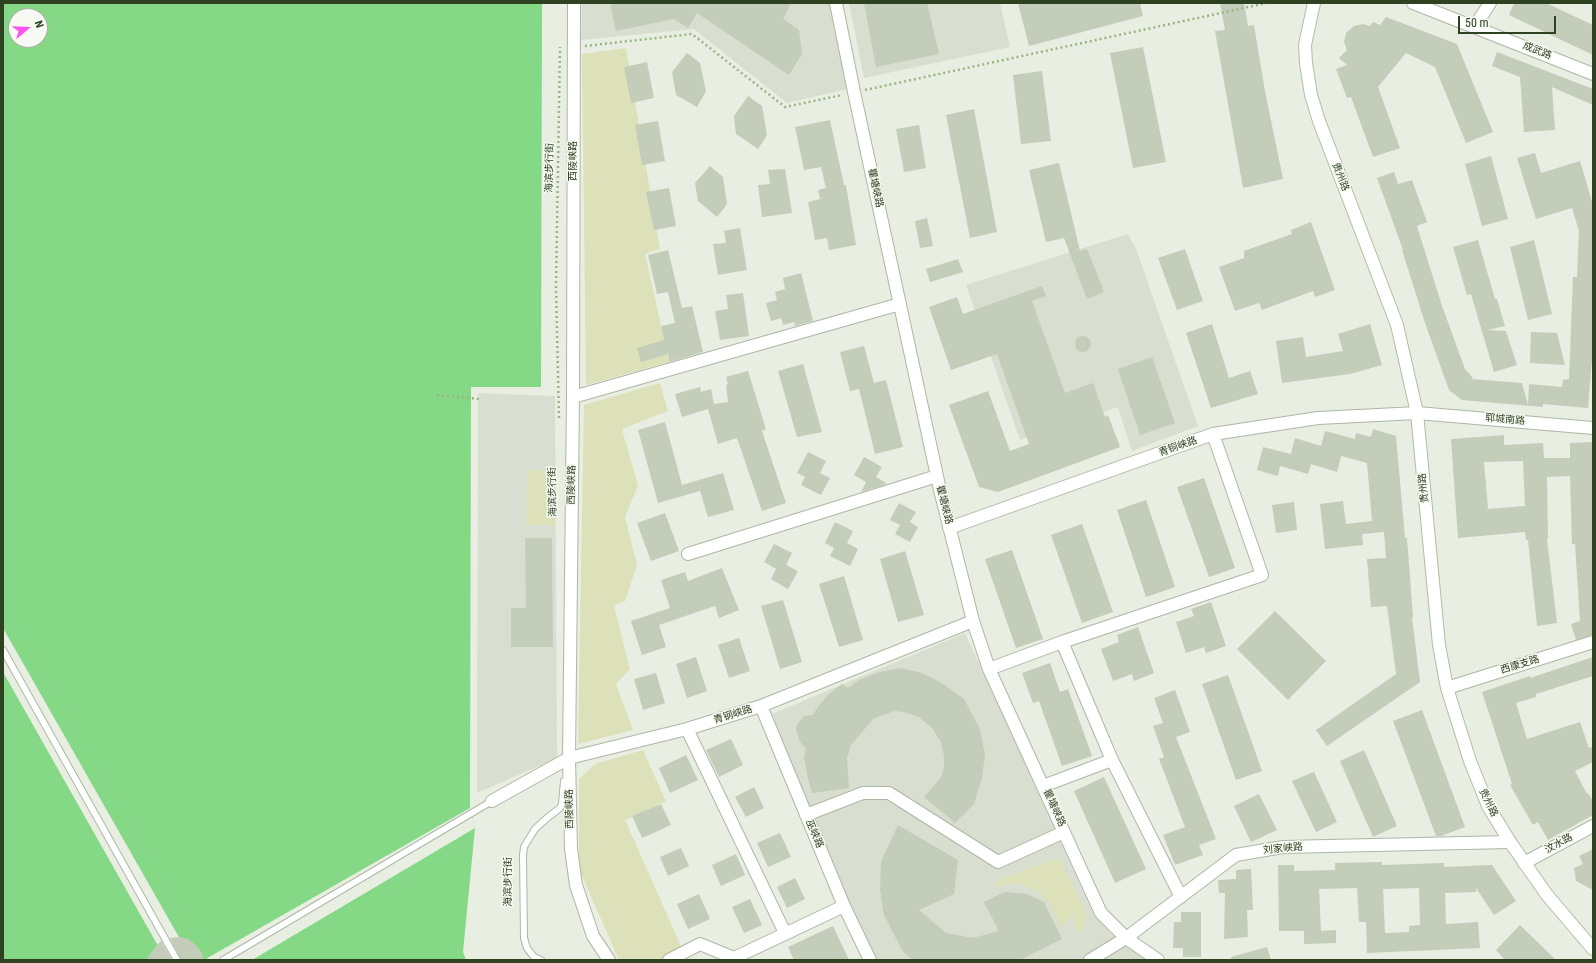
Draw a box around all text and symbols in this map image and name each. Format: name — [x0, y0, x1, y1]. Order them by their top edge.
north arrow — [8, 8, 48, 48]
scale bar — [1460, 8, 1558, 34]
text: 50 m — [1465, 16, 1489, 30]
text: N — [32, 19, 46, 30]
street label: 成武路 — [1521, 40, 1553, 62]
street label: 西陵峡路 — [567, 141, 579, 181]
street label: 海滨步行街 — [544, 143, 556, 193]
street label: 贵州路 — [1329, 161, 1351, 193]
street label: 瞿塘峡路 — [865, 167, 885, 209]
street label: 郓城南路 — [1485, 412, 1525, 428]
street label: 青铜峡路 — [1157, 435, 1199, 459]
street label: 西陵峡路 — [566, 465, 578, 505]
street label: 海滨步行街 — [547, 467, 559, 517]
street label: 贵州路 — [1416, 472, 1432, 504]
street label: 瞿塘峡路 — [933, 484, 955, 526]
street label: 西康支路 — [1499, 653, 1541, 677]
street label: 青钢峡路 — [712, 703, 754, 727]
street label: 瞿塘峡路 — [1040, 787, 1068, 829]
street label: 贵州路 — [1476, 787, 1500, 819]
street label: 西陵峡路 — [564, 789, 576, 829]
street label: 巫峡路 — [803, 818, 825, 850]
street label: 汶水路 — [1543, 832, 1575, 856]
street label: 刘家峡路 — [1263, 841, 1303, 857]
street label: 海滨步行街 — [502, 857, 514, 907]

